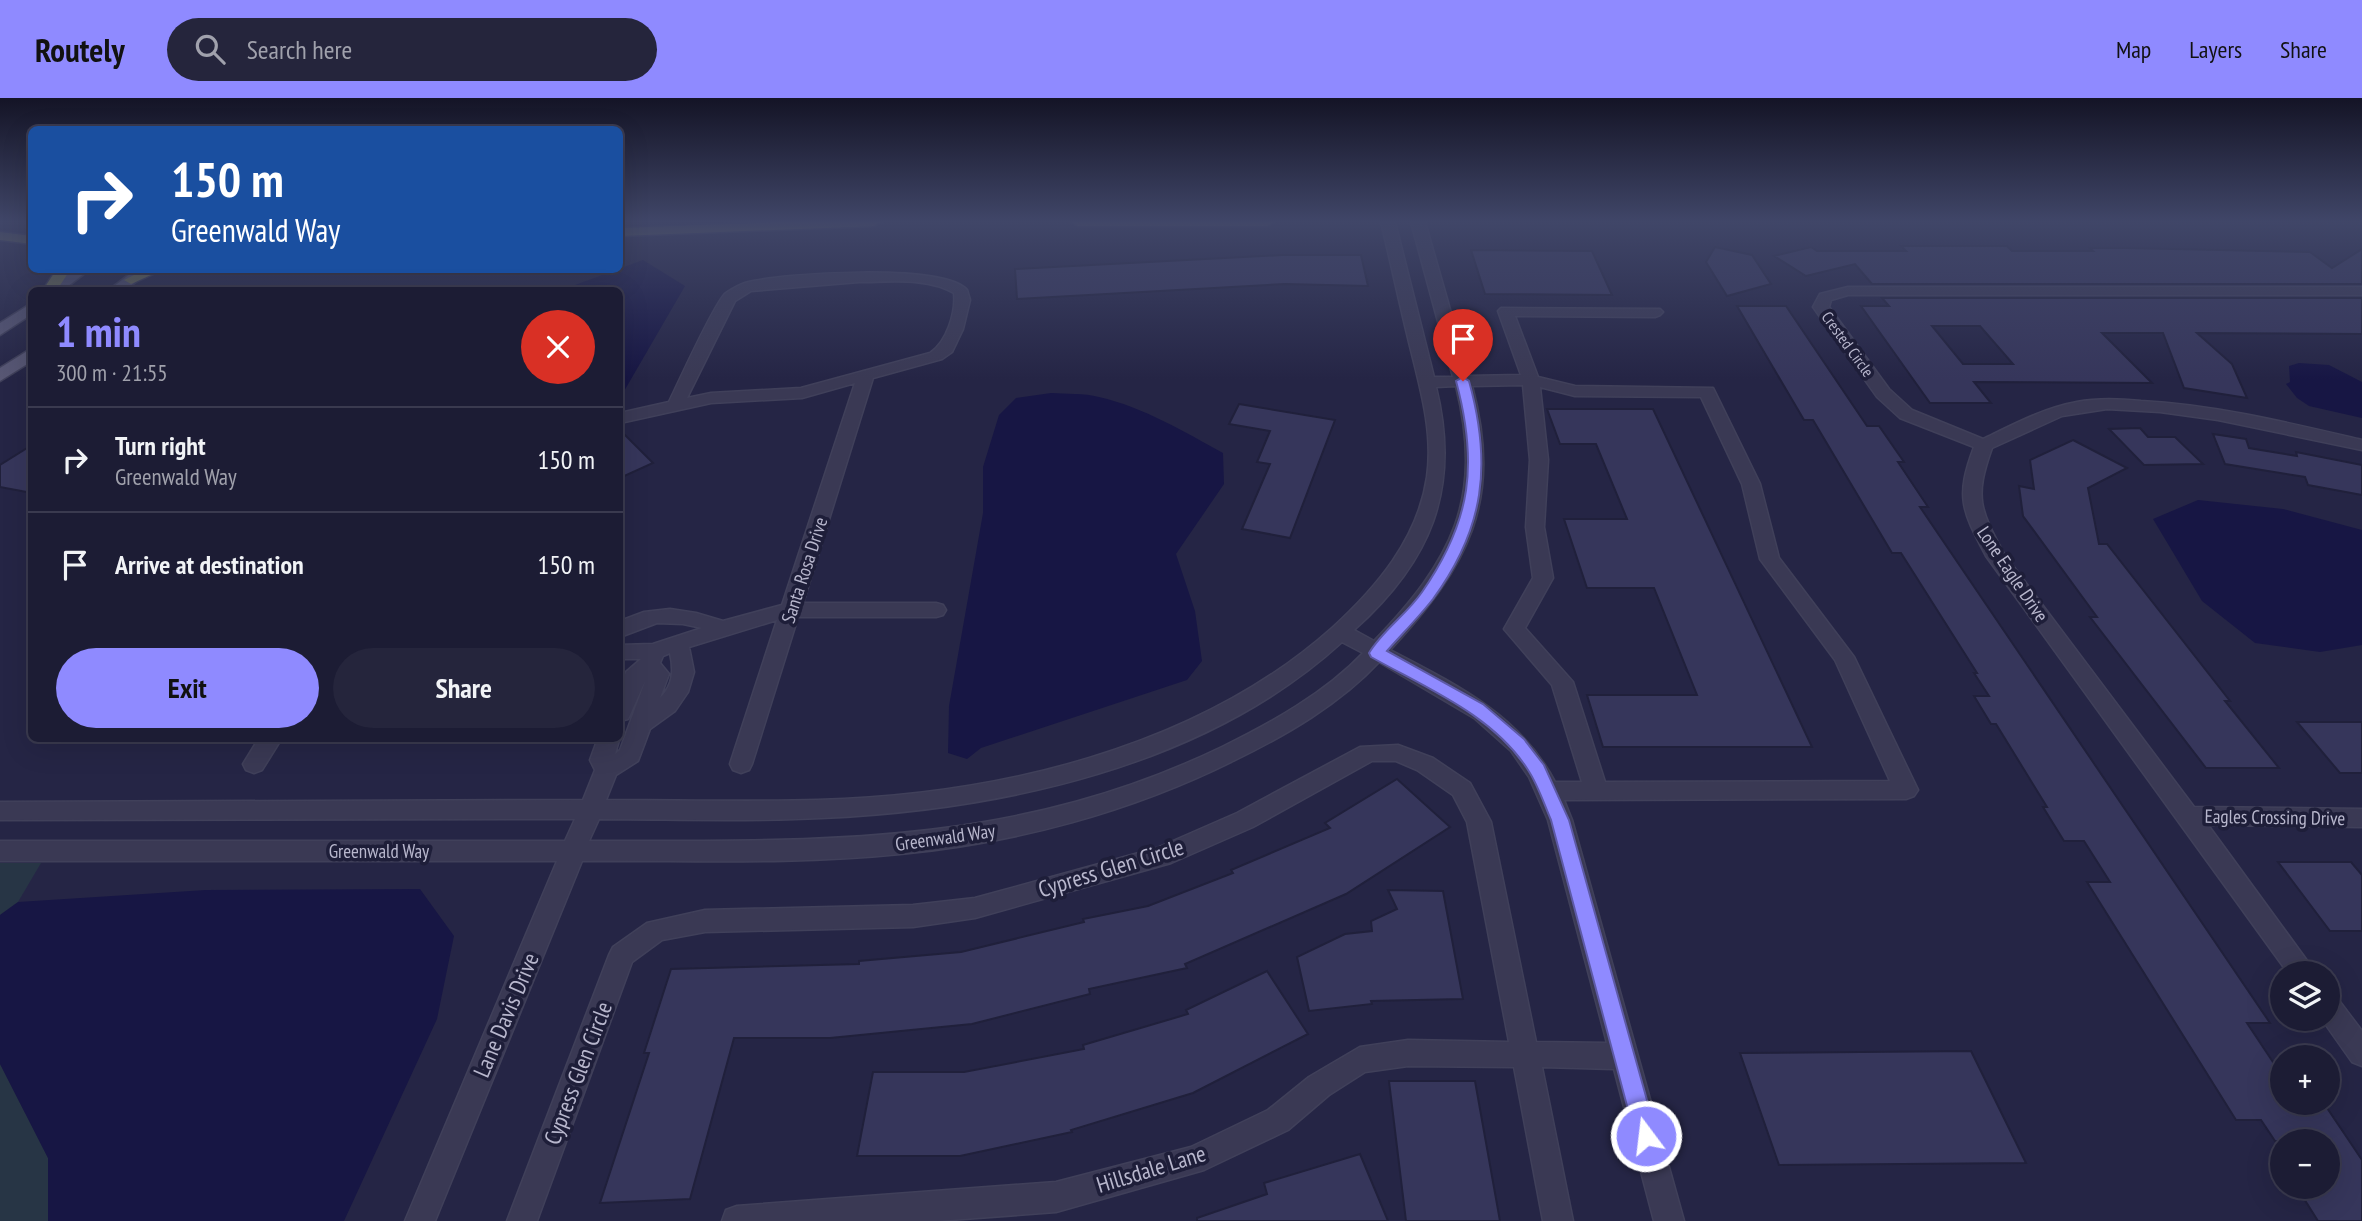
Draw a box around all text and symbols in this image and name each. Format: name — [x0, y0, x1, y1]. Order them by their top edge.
search box — [167, 18, 657, 81]
text: Routely — [35, 28, 125, 71]
icon: search — [191, 30, 229, 68]
text: Search here — [247, 33, 352, 66]
text: Map — [2116, 34, 2151, 65]
text: Layers — [2189, 34, 2242, 65]
text: Share — [2280, 34, 2327, 65]
text: 150 m — [171, 147, 284, 211]
icon: right — [56, 154, 147, 245]
text: Greenwald Way — [171, 209, 340, 251]
text: 1 min — [56, 304, 141, 359]
street label: Crested Circle — [1818, 307, 1878, 381]
pin — [1433, 309, 1493, 381]
button: close — [521, 310, 595, 384]
icon: arrive — [1444, 320, 1482, 358]
text: 300 m · 21:55 — [56, 358, 168, 387]
text: Turn right — [115, 429, 206, 462]
icon: right — [56, 441, 94, 479]
text: 150 m — [537, 443, 595, 476]
text: Greenwald Way — [115, 462, 237, 491]
street label: Santa Rosa Drive — [776, 514, 832, 626]
street label: Lone Eagle Drive — [1972, 522, 2054, 627]
icon: arrive — [56, 546, 94, 584]
text: Arrive at destination — [115, 548, 304, 581]
text: 150 m — [537, 548, 595, 581]
button: Exit — [56, 648, 319, 728]
button: Share — [333, 648, 595, 728]
street label: Eagles Crossing Drive — [2204, 804, 2346, 830]
street label: Greenwald Way — [894, 818, 997, 856]
street label: Cypress Glen Circle — [1035, 832, 1187, 903]
street label: Greenwald Way — [329, 839, 430, 863]
street label: Lane Davis Drive — [466, 948, 545, 1081]
map controls — [2270, 961, 2340, 1199]
button: layers — [2270, 961, 2340, 1031]
street label: Cypress Glen Circle — [537, 997, 618, 1148]
button: + — [2270, 1045, 2340, 1115]
position arrow — [1609, 1099, 1683, 1173]
button: − — [2270, 1129, 2340, 1199]
street label: Hillsdale Lane — [1093, 1138, 1209, 1199]

